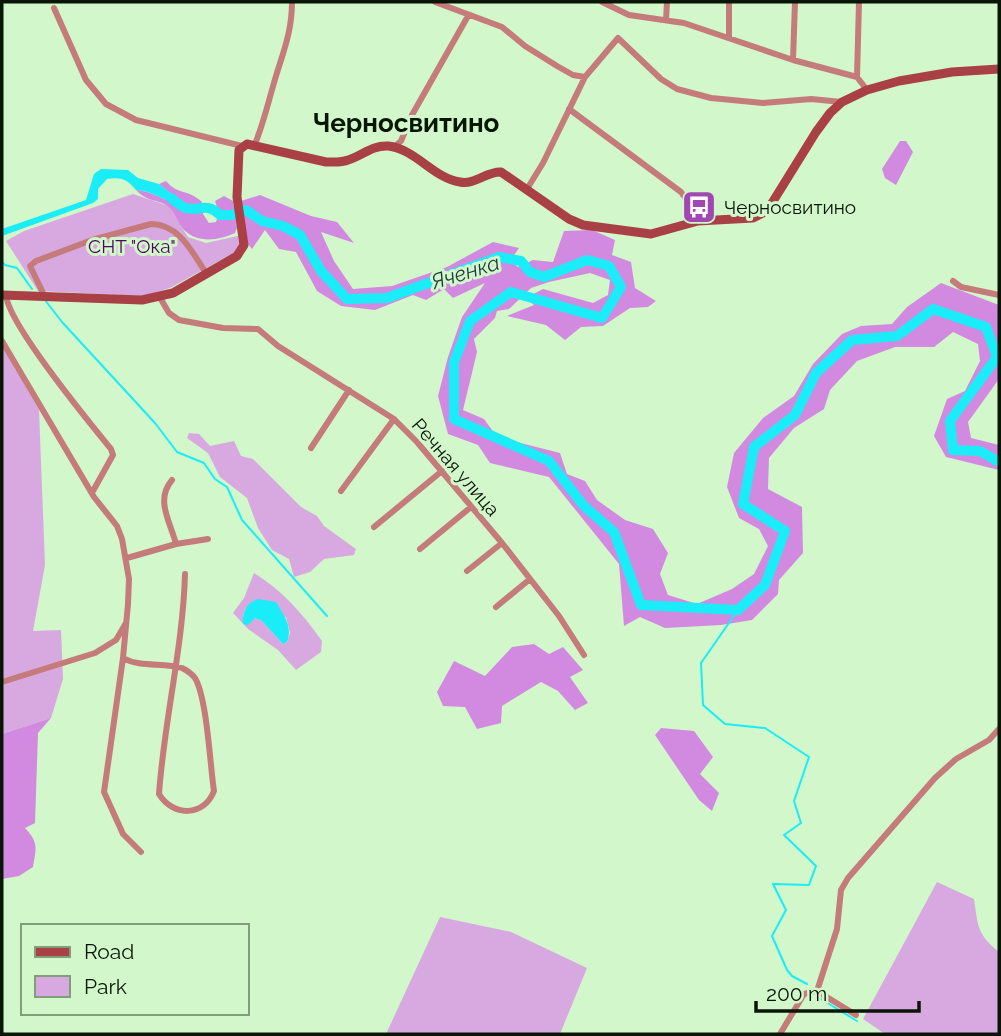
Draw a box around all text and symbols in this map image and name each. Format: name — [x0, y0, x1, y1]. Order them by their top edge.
district label: Черносвитино — [313, 108, 499, 138]
bus stop icon: Черносвитино — [680, 188, 718, 226]
place label: Черносвитино — [724, 196, 856, 218]
park label: СНТ "Ока" — [88, 235, 176, 257]
water label: Яченка — [428, 250, 502, 294]
street label: Речная улица — [408, 414, 504, 520]
legend — [21, 924, 248, 1015]
text: Road — [84, 939, 134, 964]
scale bar — [756, 970, 919, 1014]
text: Park — [84, 974, 127, 999]
text: 200 m — [766, 981, 827, 1006]

